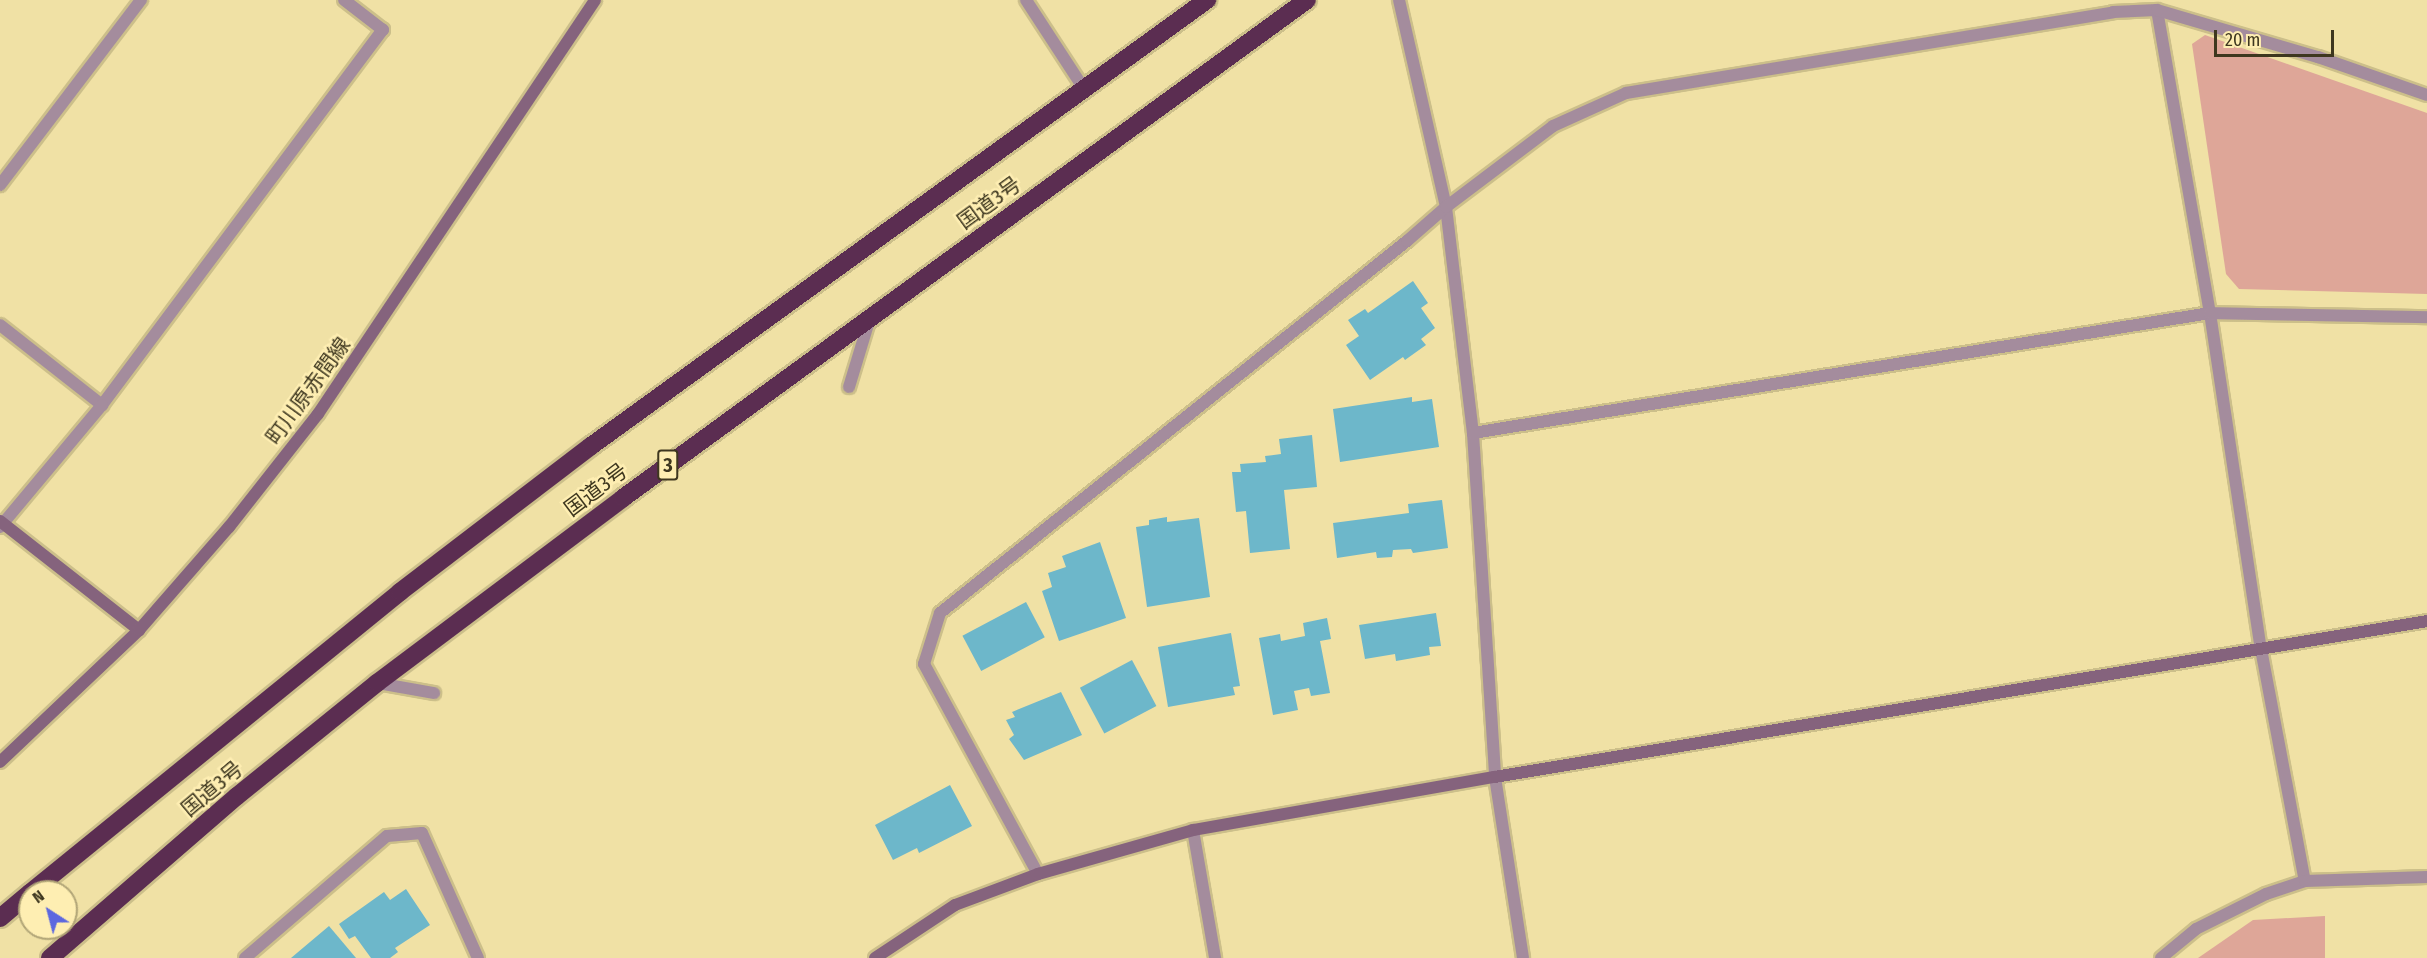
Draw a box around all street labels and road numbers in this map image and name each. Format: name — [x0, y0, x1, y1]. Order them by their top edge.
street label: 国道3号 — [952, 172, 1026, 234]
street label: 町川原赤間線 — [261, 333, 355, 449]
road number: 3 — [656, 448, 680, 482]
street label: 国道3号 — [559, 458, 633, 522]
street label: 国道3号 — [176, 756, 248, 822]

